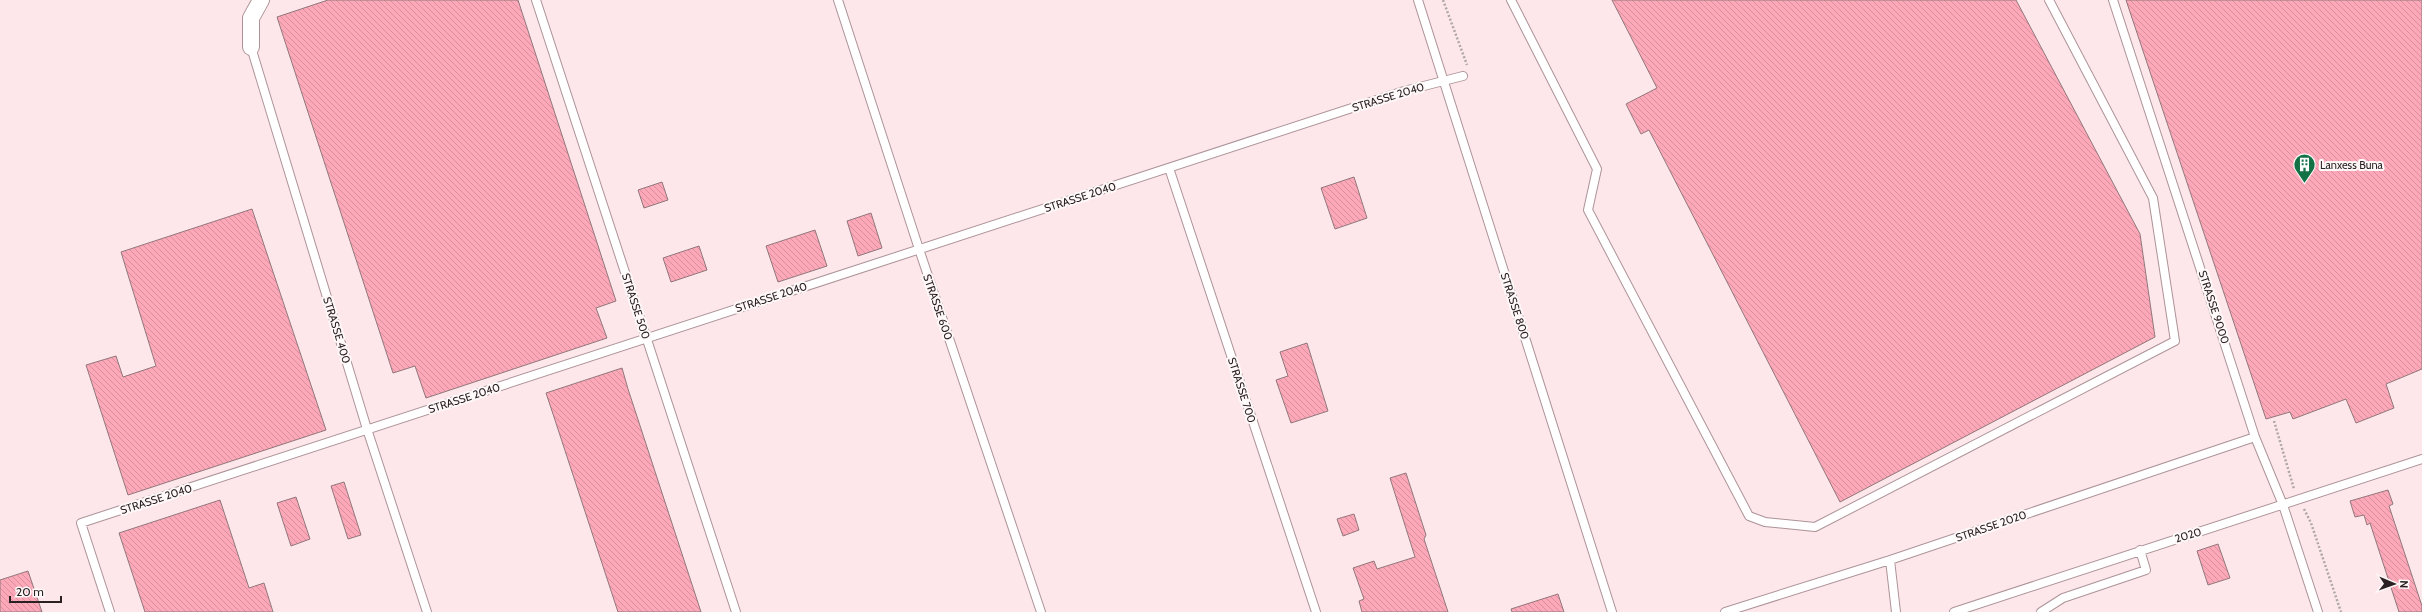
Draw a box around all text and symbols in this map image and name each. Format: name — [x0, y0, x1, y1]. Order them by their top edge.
street label: STRASSE 2040 — [1350, 79, 1426, 115]
building icon: Lanxess Buna — [2292, 152, 2318, 185]
place label: Lanxess Buna — [2320, 158, 2384, 172]
street label: STRASSE 2040 — [1042, 179, 1118, 215]
street label: STRASSE 9000 — [2196, 269, 2233, 346]
street label: STRASSE 500 — [619, 271, 653, 341]
street label: STRASSE 800 — [1498, 271, 1532, 341]
street label: STRASSE 600 — [920, 272, 956, 342]
street label: STRASSE 2040 — [733, 279, 809, 315]
street label: STRASSE 400 — [320, 295, 354, 365]
street label: STRASSE 700 — [1225, 356, 1259, 425]
street label: STRASSE 2040 — [426, 380, 502, 416]
street label: STRASSE 2040 — [118, 481, 194, 517]
street label: STRASSE 2020 — [1954, 507, 2029, 545]
street label: 2020 — [2173, 524, 2203, 546]
north arrow — [2374, 564, 2414, 604]
scale bar — [10, 578, 61, 604]
text: N — [2397, 580, 2411, 588]
text: 20 m — [16, 584, 44, 599]

